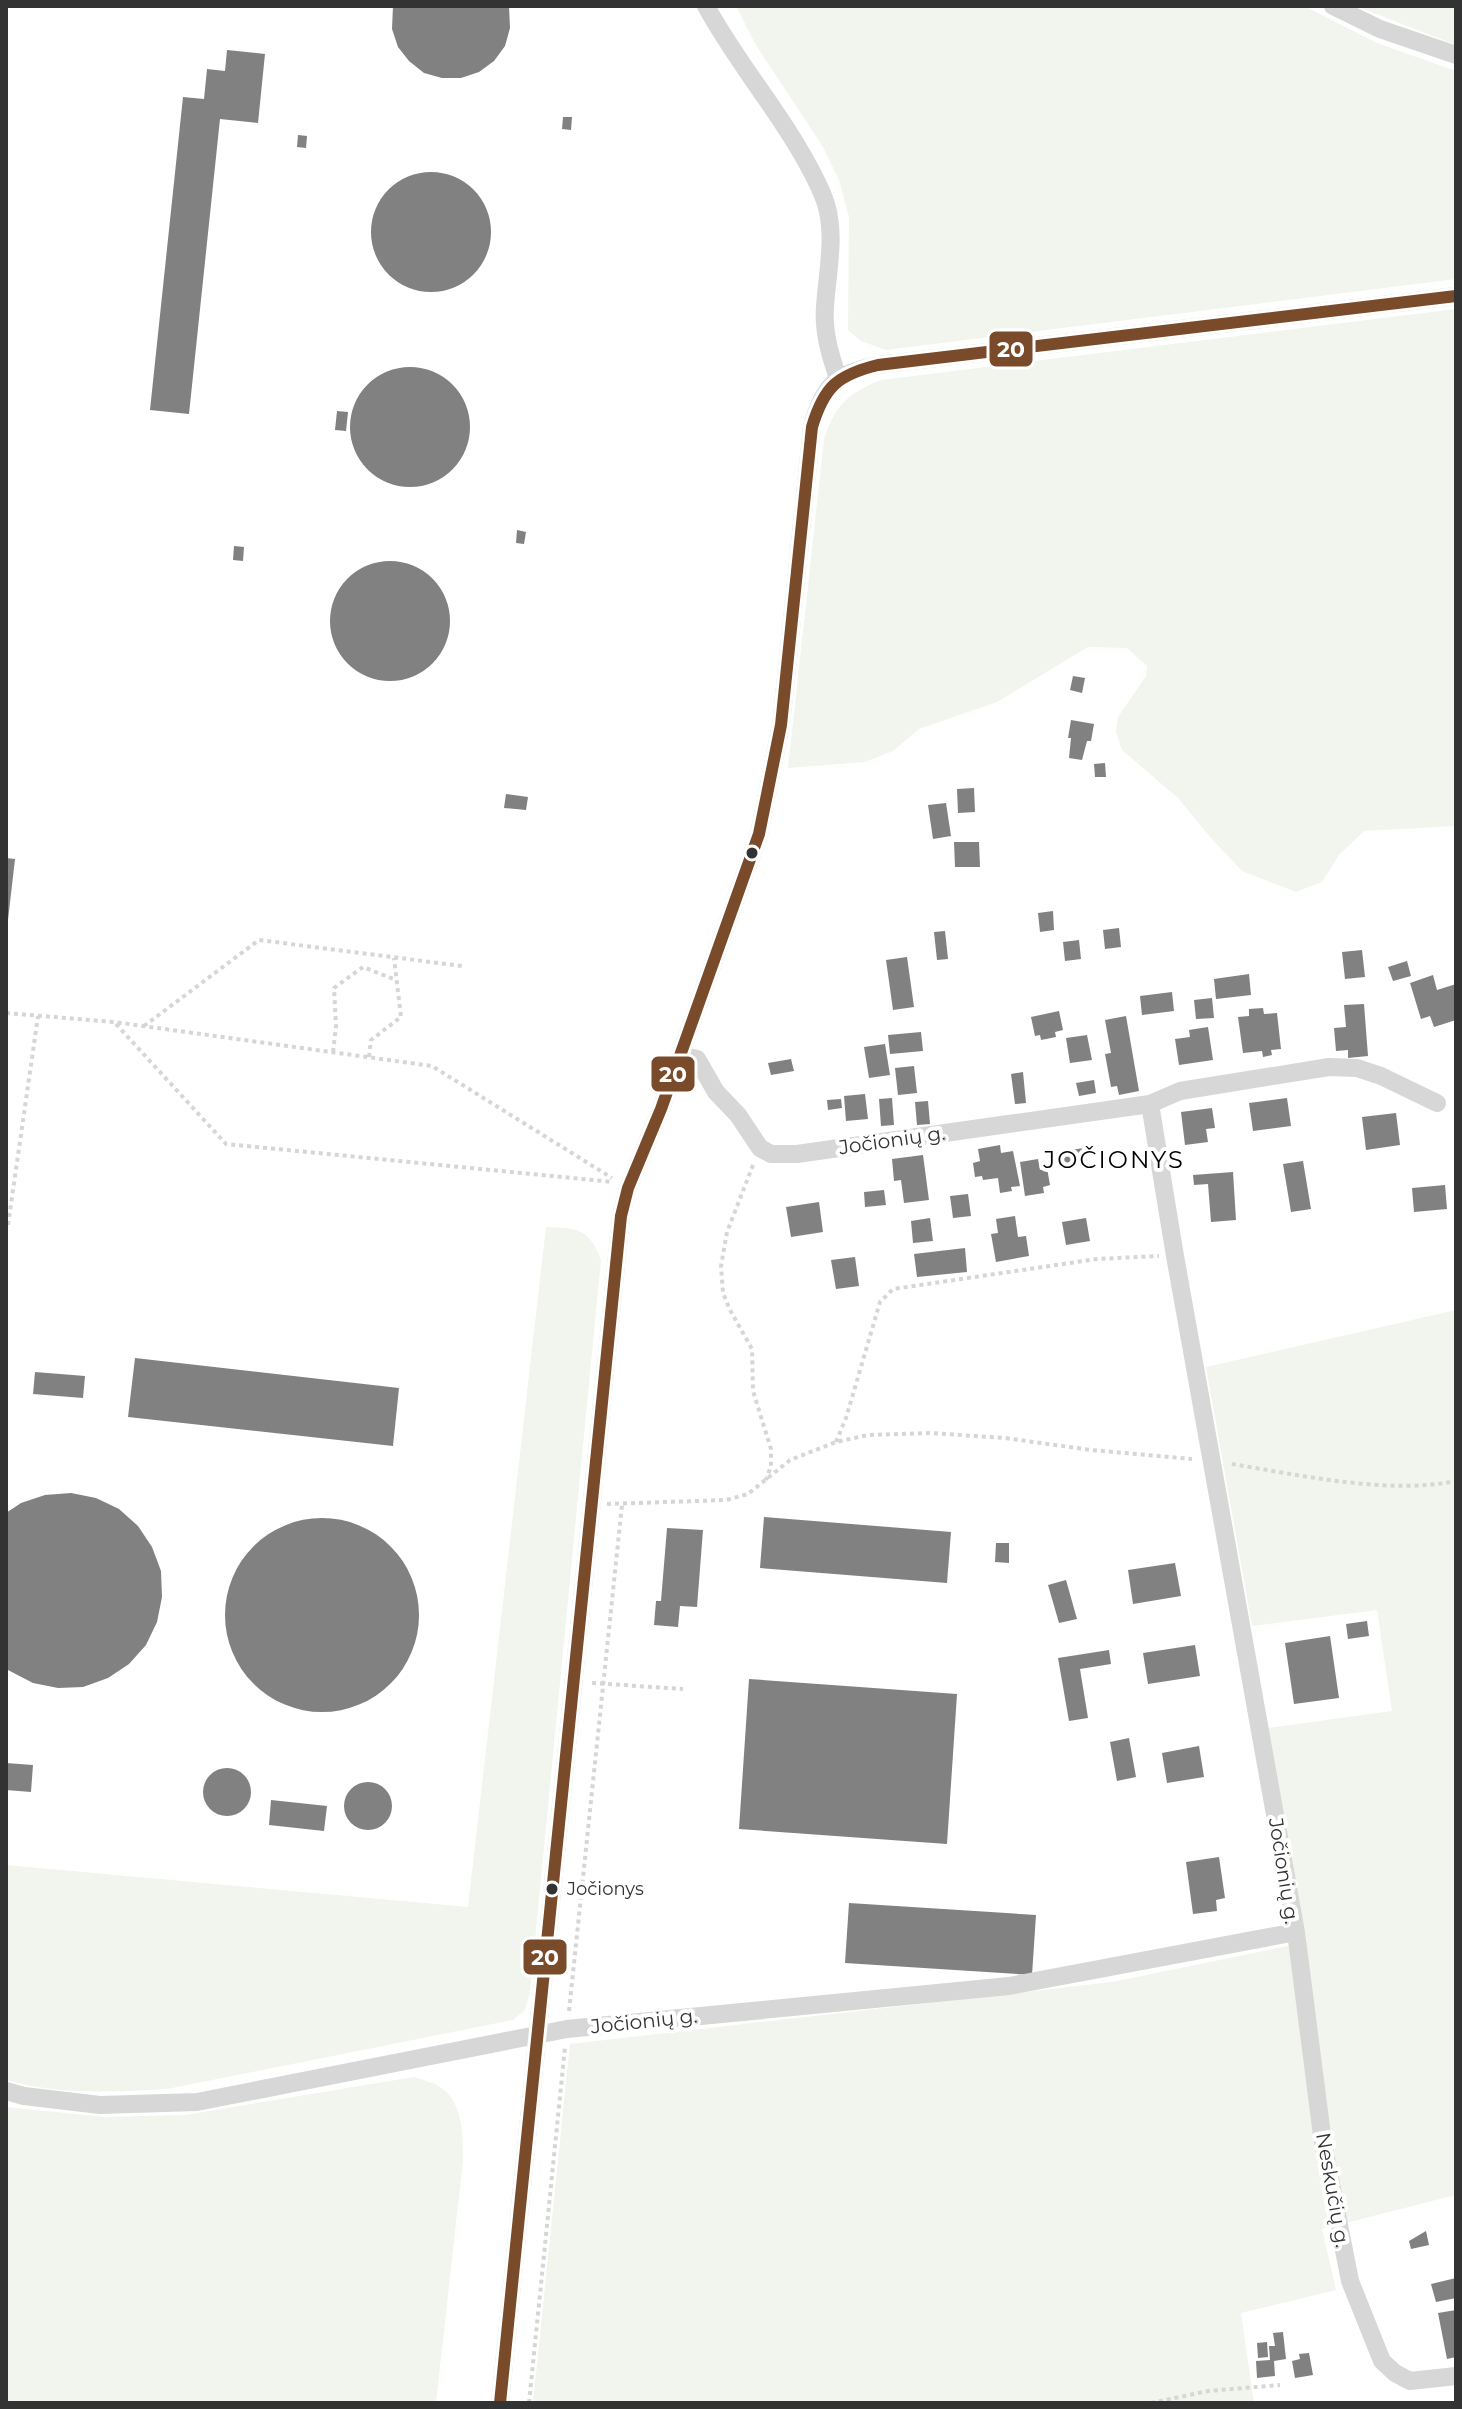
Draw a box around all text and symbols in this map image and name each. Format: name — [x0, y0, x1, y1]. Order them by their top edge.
line badge: 20 — [988, 330, 1034, 368]
text: 20 — [997, 336, 1025, 363]
unlabelled marker — [744, 845, 760, 861]
line badge: 20 — [650, 1055, 696, 1093]
text: 20 — [659, 1061, 687, 1088]
street label: Jočionių g. — [836, 1121, 947, 1159]
district label: JOČIONYS — [1042, 1145, 1185, 1174]
street label: Jočionių g. — [1264, 1815, 1304, 1926]
place label: Jočionys — [566, 1878, 644, 1900]
marker: Jočionys — [544, 1881, 560, 1897]
line badge: 20 — [522, 1938, 568, 1976]
text: 20 — [531, 1944, 559, 1971]
street label: Jočionių g. — [588, 2003, 699, 2039]
street label: Neskučių g. — [1311, 2131, 1355, 2249]

